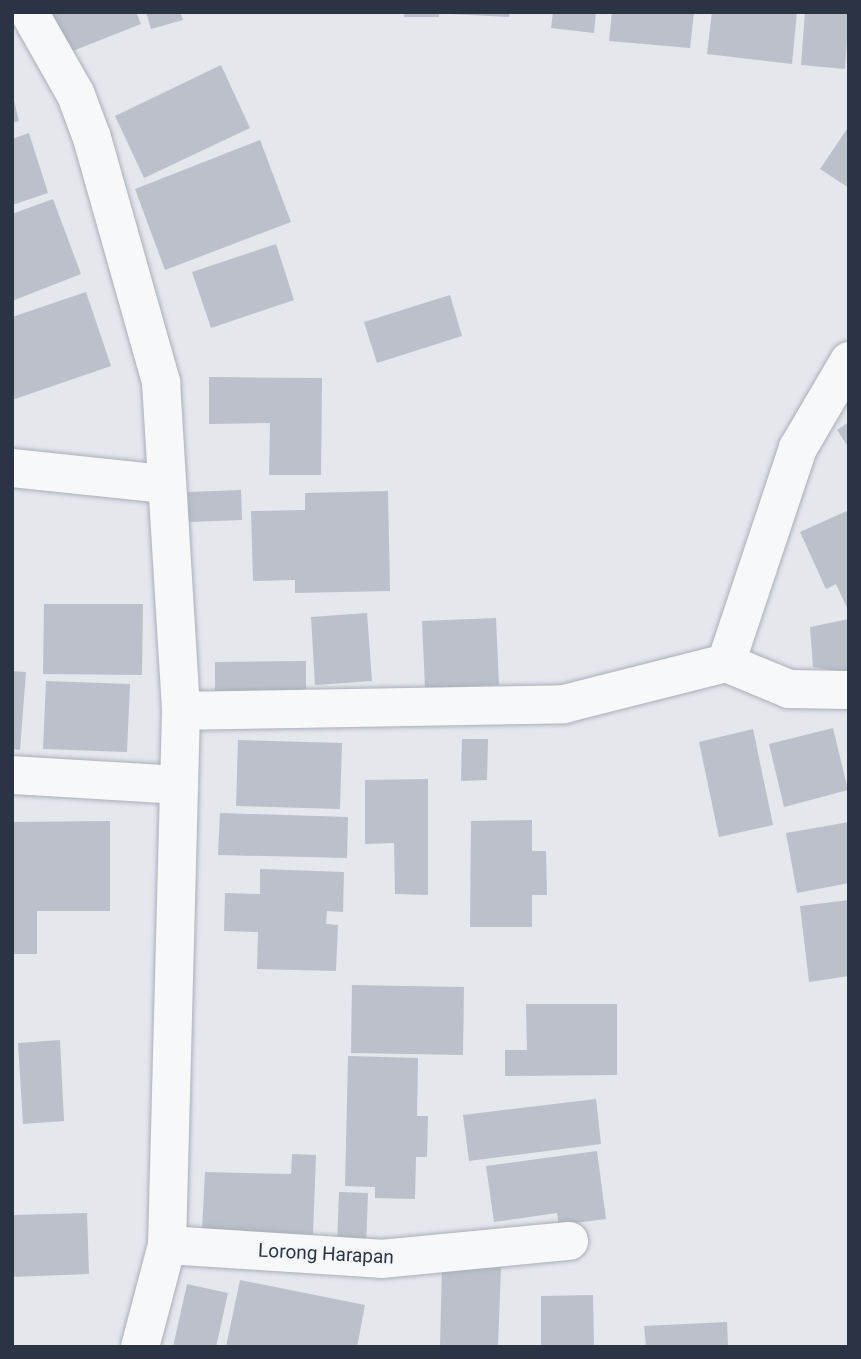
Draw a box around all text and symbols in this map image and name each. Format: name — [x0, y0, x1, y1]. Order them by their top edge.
street label: Lorong Harapan — [258, 1239, 394, 1269]

